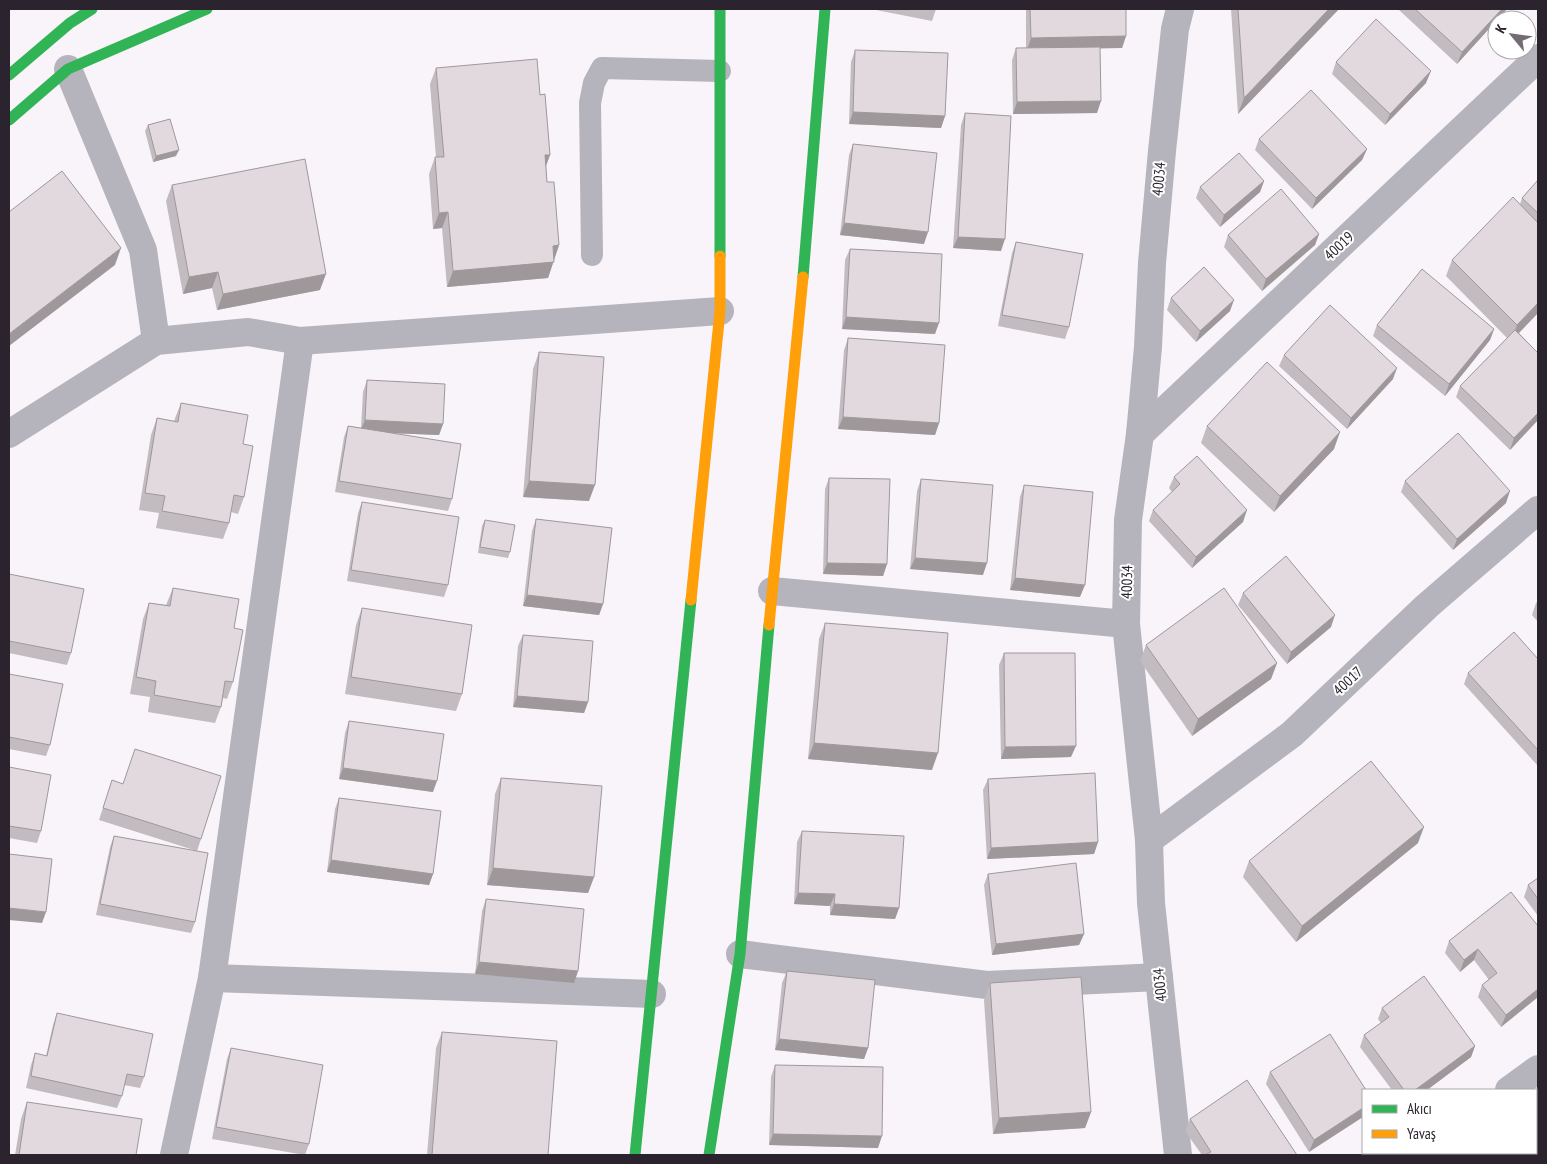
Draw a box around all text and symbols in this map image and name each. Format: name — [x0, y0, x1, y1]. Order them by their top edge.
north arrow — [1487, 10, 1537, 60]
text: K — [1491, 21, 1511, 36]
street label: 40034 — [1148, 161, 1169, 197]
street label: 40019 — [1320, 227, 1357, 264]
street label: 40034 — [1117, 565, 1136, 599]
street label: 40017 — [1329, 662, 1366, 699]
street label: 40034 — [1148, 967, 1171, 1003]
legend — [1362, 1089, 1537, 1154]
text: Akıcı — [1407, 1099, 1432, 1118]
text: Yavaş — [1407, 1124, 1436, 1143]

